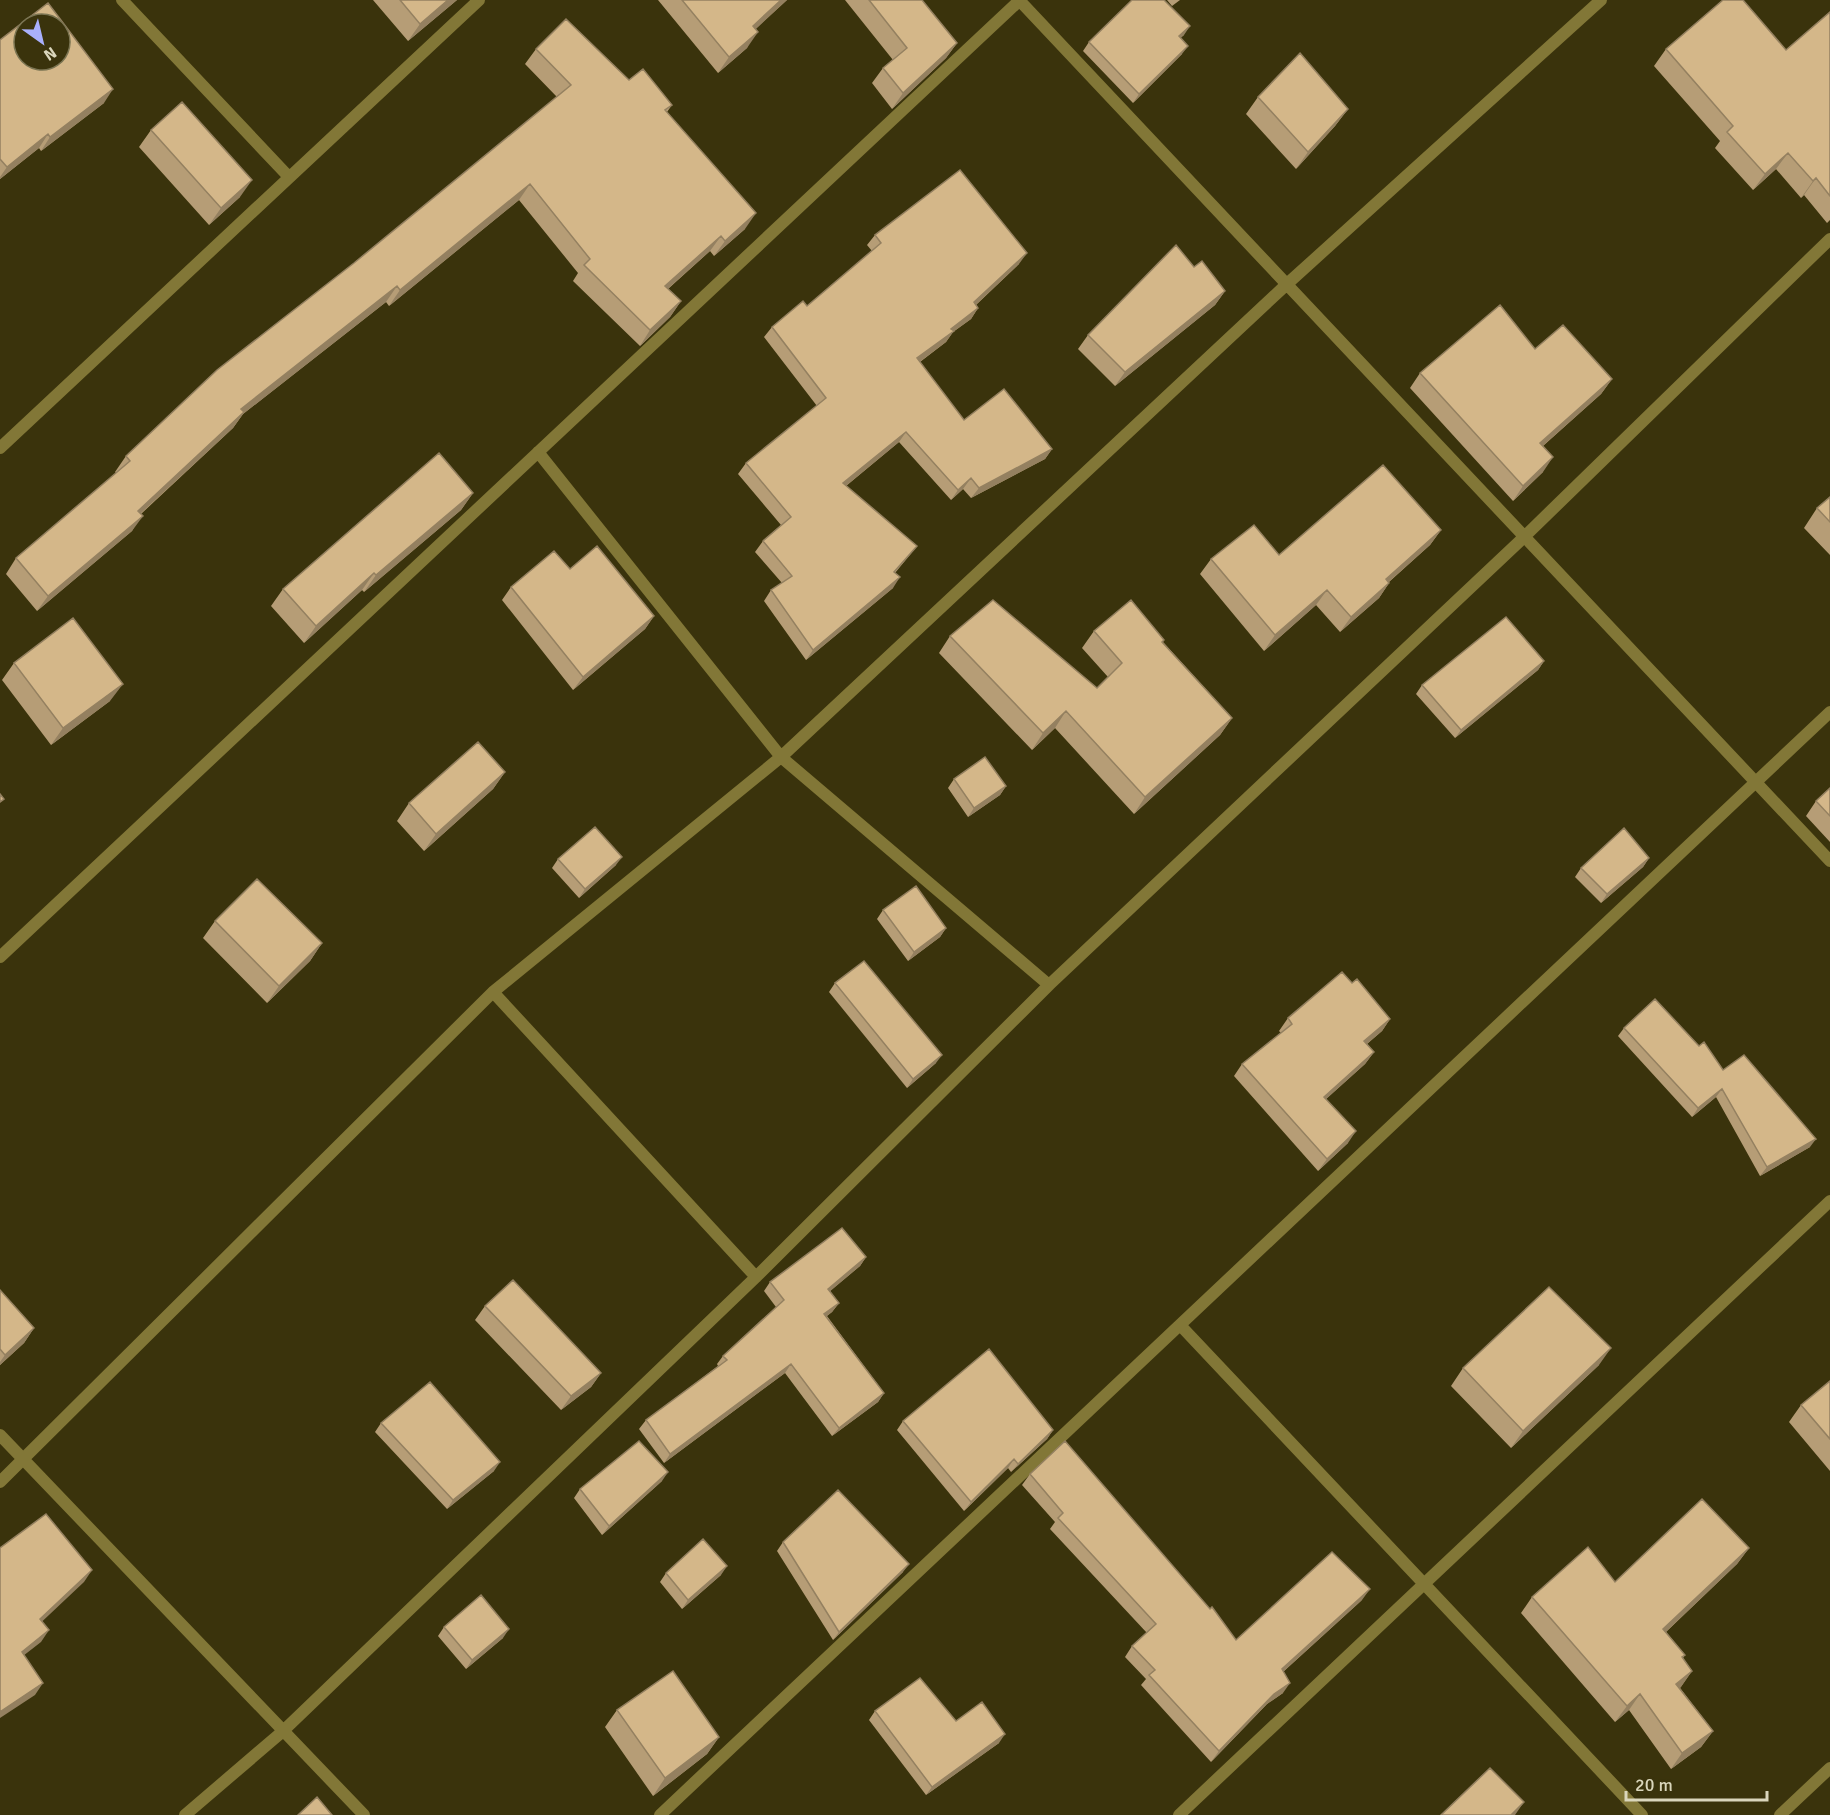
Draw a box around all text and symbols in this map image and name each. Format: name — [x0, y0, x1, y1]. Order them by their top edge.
north arrow — [12, 12, 72, 72]
text: N — [40, 42, 60, 65]
scale bar — [1626, 1764, 1767, 1802]
text: 20 m — [1635, 1774, 1673, 1796]

